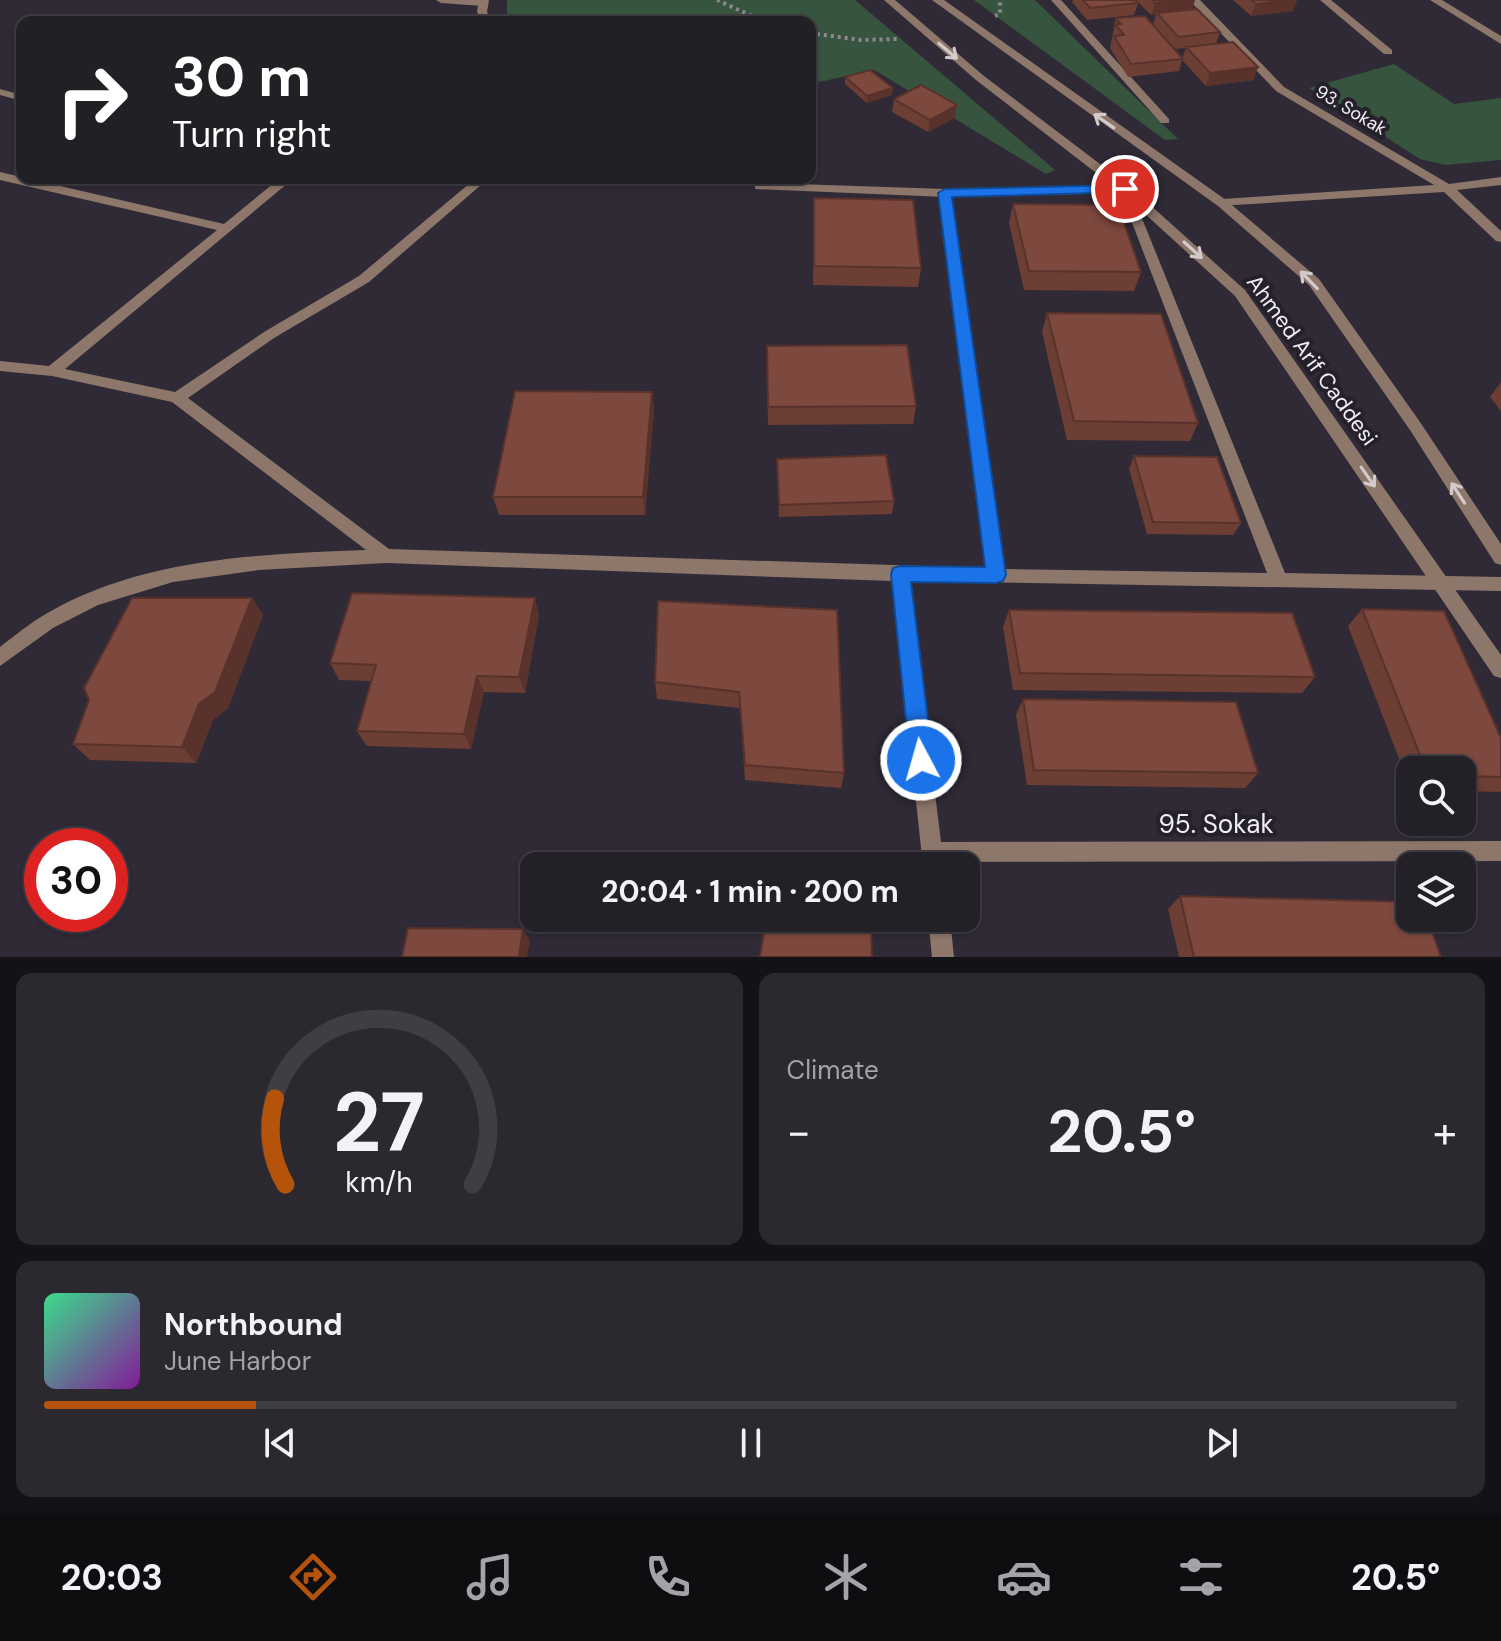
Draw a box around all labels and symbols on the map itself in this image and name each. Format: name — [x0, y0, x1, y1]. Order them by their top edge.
one-way arrow — [937, 41, 958, 59]
street label: 93. Sokak — [1311, 79, 1391, 141]
one-way arrow — [1094, 113, 1116, 129]
pin — [1091, 155, 1159, 223]
one-way arrow — [1182, 241, 1202, 259]
street label: Ahmed Arif Caddesi — [1240, 269, 1384, 451]
one-way arrow — [1300, 270, 1319, 290]
one-way arrow — [1360, 465, 1376, 487]
one-way arrow — [1450, 482, 1467, 504]
position arrow — [879, 718, 963, 802]
street label: 95. Sokak — [1159, 807, 1274, 841]
speed limit sign: 30 — [24, 828, 128, 932]

